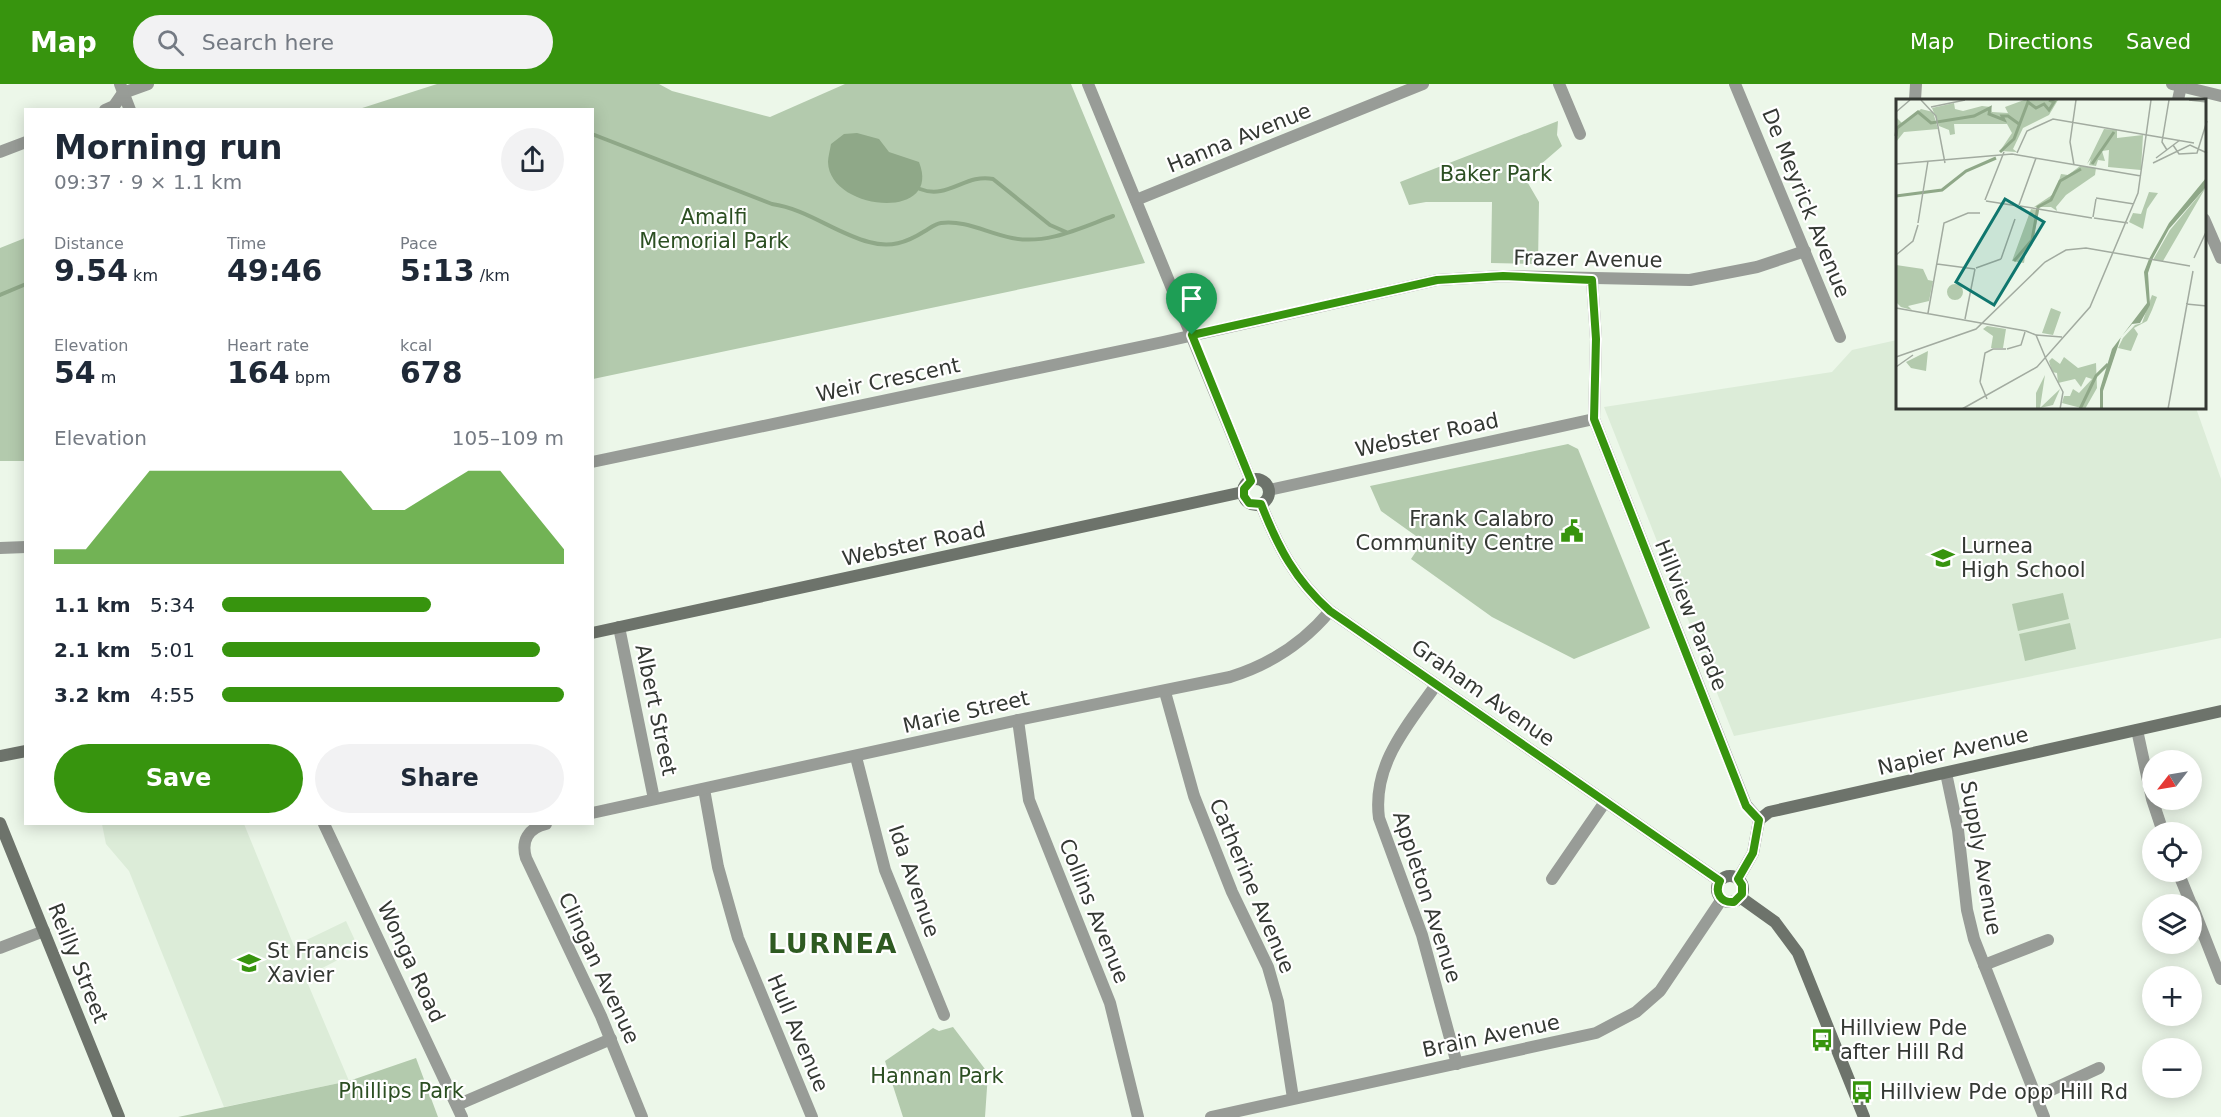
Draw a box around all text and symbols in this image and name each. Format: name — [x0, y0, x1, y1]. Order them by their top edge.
search box — [133, 15, 553, 69]
text: Map — [30, 26, 97, 59]
icon: search — [154, 26, 187, 59]
text: Search here — [202, 30, 334, 55]
text: Map — [1910, 30, 1954, 54]
text: Directions — [1987, 30, 2093, 54]
text: Saved — [2126, 30, 2191, 54]
street label: Hanna Avenue — [1164, 98, 1314, 178]
inset map — [1896, 99, 2206, 410]
street label: De Meyrick Avenue — [1757, 105, 1855, 301]
text: Morning run — [54, 128, 282, 167]
button: share — [501, 128, 564, 191]
park label: Baker Park — [1440, 162, 1553, 186]
text: 09:37 · 9 × 1.1 km — [54, 170, 242, 194]
park label: Amalfi Memorial Park — [639, 205, 790, 253]
text: Distance — [54, 234, 124, 253]
text: Time — [227, 234, 266, 253]
text: Pace — [400, 234, 437, 253]
street label: Frazer Avenue — [1513, 246, 1663, 272]
text: 9.54 — [54, 253, 128, 288]
text: 49:46 — [227, 253, 323, 288]
text: 5:13 — [400, 253, 475, 288]
text: km — [128, 266, 158, 285]
text: /km — [475, 266, 510, 285]
pin — [1166, 273, 1217, 335]
icon: arrive — [1175, 282, 1208, 315]
text: Elevation — [54, 336, 128, 355]
text: Heart rate — [227, 336, 309, 355]
text: kcal — [400, 336, 432, 355]
street label: Weir Crescent — [814, 353, 962, 407]
text: 54 — [54, 355, 96, 390]
text: 164 — [227, 355, 290, 390]
text: 678 — [400, 355, 463, 390]
text: m — [96, 368, 116, 387]
text: bpm — [290, 368, 331, 387]
street label: Webster Road — [1353, 408, 1501, 462]
text: Elevation — [54, 426, 147, 450]
text: 105–109 m — [452, 426, 564, 450]
place label: Frank Calabro Community Centre — [1356, 507, 1554, 555]
street label: Webster Road — [840, 517, 988, 571]
public building icon: Frank Calabro Community Centre — [1559, 518, 1585, 544]
place label: Lurnea High School — [1961, 534, 2086, 582]
street label: Hillview Parade — [1650, 536, 1732, 694]
school or university icon: Lurnea High School — [1930, 545, 1956, 571]
text: 1.1 km — [54, 593, 131, 617]
text: 5:34 — [150, 593, 195, 617]
street label: Graham Avenue — [1407, 635, 1559, 751]
text: 2.1 km — [54, 638, 131, 662]
text: 5:01 — [150, 638, 195, 662]
street label: Albert Street — [630, 642, 682, 778]
text: 3.2 km — [54, 683, 131, 707]
text: 4:55 — [150, 683, 195, 707]
street label: Marie Street — [901, 686, 1031, 738]
street label: Napier Avenue — [1875, 722, 2031, 780]
button: Save — [54, 744, 303, 813]
button: Share — [315, 744, 564, 813]
north arrow — [2142, 750, 2202, 810]
map controls — [2142, 750, 2202, 1098]
street label: Supply Avenue — [1956, 779, 2006, 937]
street label: Catherine Avenue — [1204, 795, 1300, 977]
street label: Appleton Avenue — [1388, 808, 1466, 986]
street label: Ida Avenue — [884, 822, 944, 940]
button: locate — [2142, 822, 2202, 882]
street label: Collins Avenue — [1054, 835, 1134, 987]
street label: Clingan Avenue — [553, 889, 645, 1047]
button: layers — [2142, 894, 2202, 954]
street label: Wonga Road — [372, 897, 450, 1027]
street label: Reilly Street — [43, 900, 113, 1026]
district label: LURNEA — [768, 928, 898, 959]
place label: St Francis Xavier — [267, 939, 369, 987]
school or university icon: St Francis Xavier — [236, 950, 262, 976]
button: + — [2142, 966, 2202, 1026]
street label: Hull Avenue — [762, 971, 834, 1095]
street label: Brain Avenue — [1420, 1010, 1562, 1062]
place label: Hillview Pde after Hill Rd — [1840, 1016, 1967, 1064]
bus stop icon: Hillview Pde after Hill Rd — [1809, 1027, 1835, 1053]
button: − — [2142, 1038, 2202, 1098]
park label: Hannan Park — [870, 1064, 1005, 1088]
park label: Phillips Park — [338, 1079, 465, 1103]
bus stop icon: Hillview Pde opp Hill Rd — [1849, 1079, 1875, 1105]
place label: Hillview Pde opp Hill Rd — [1880, 1080, 2128, 1104]

